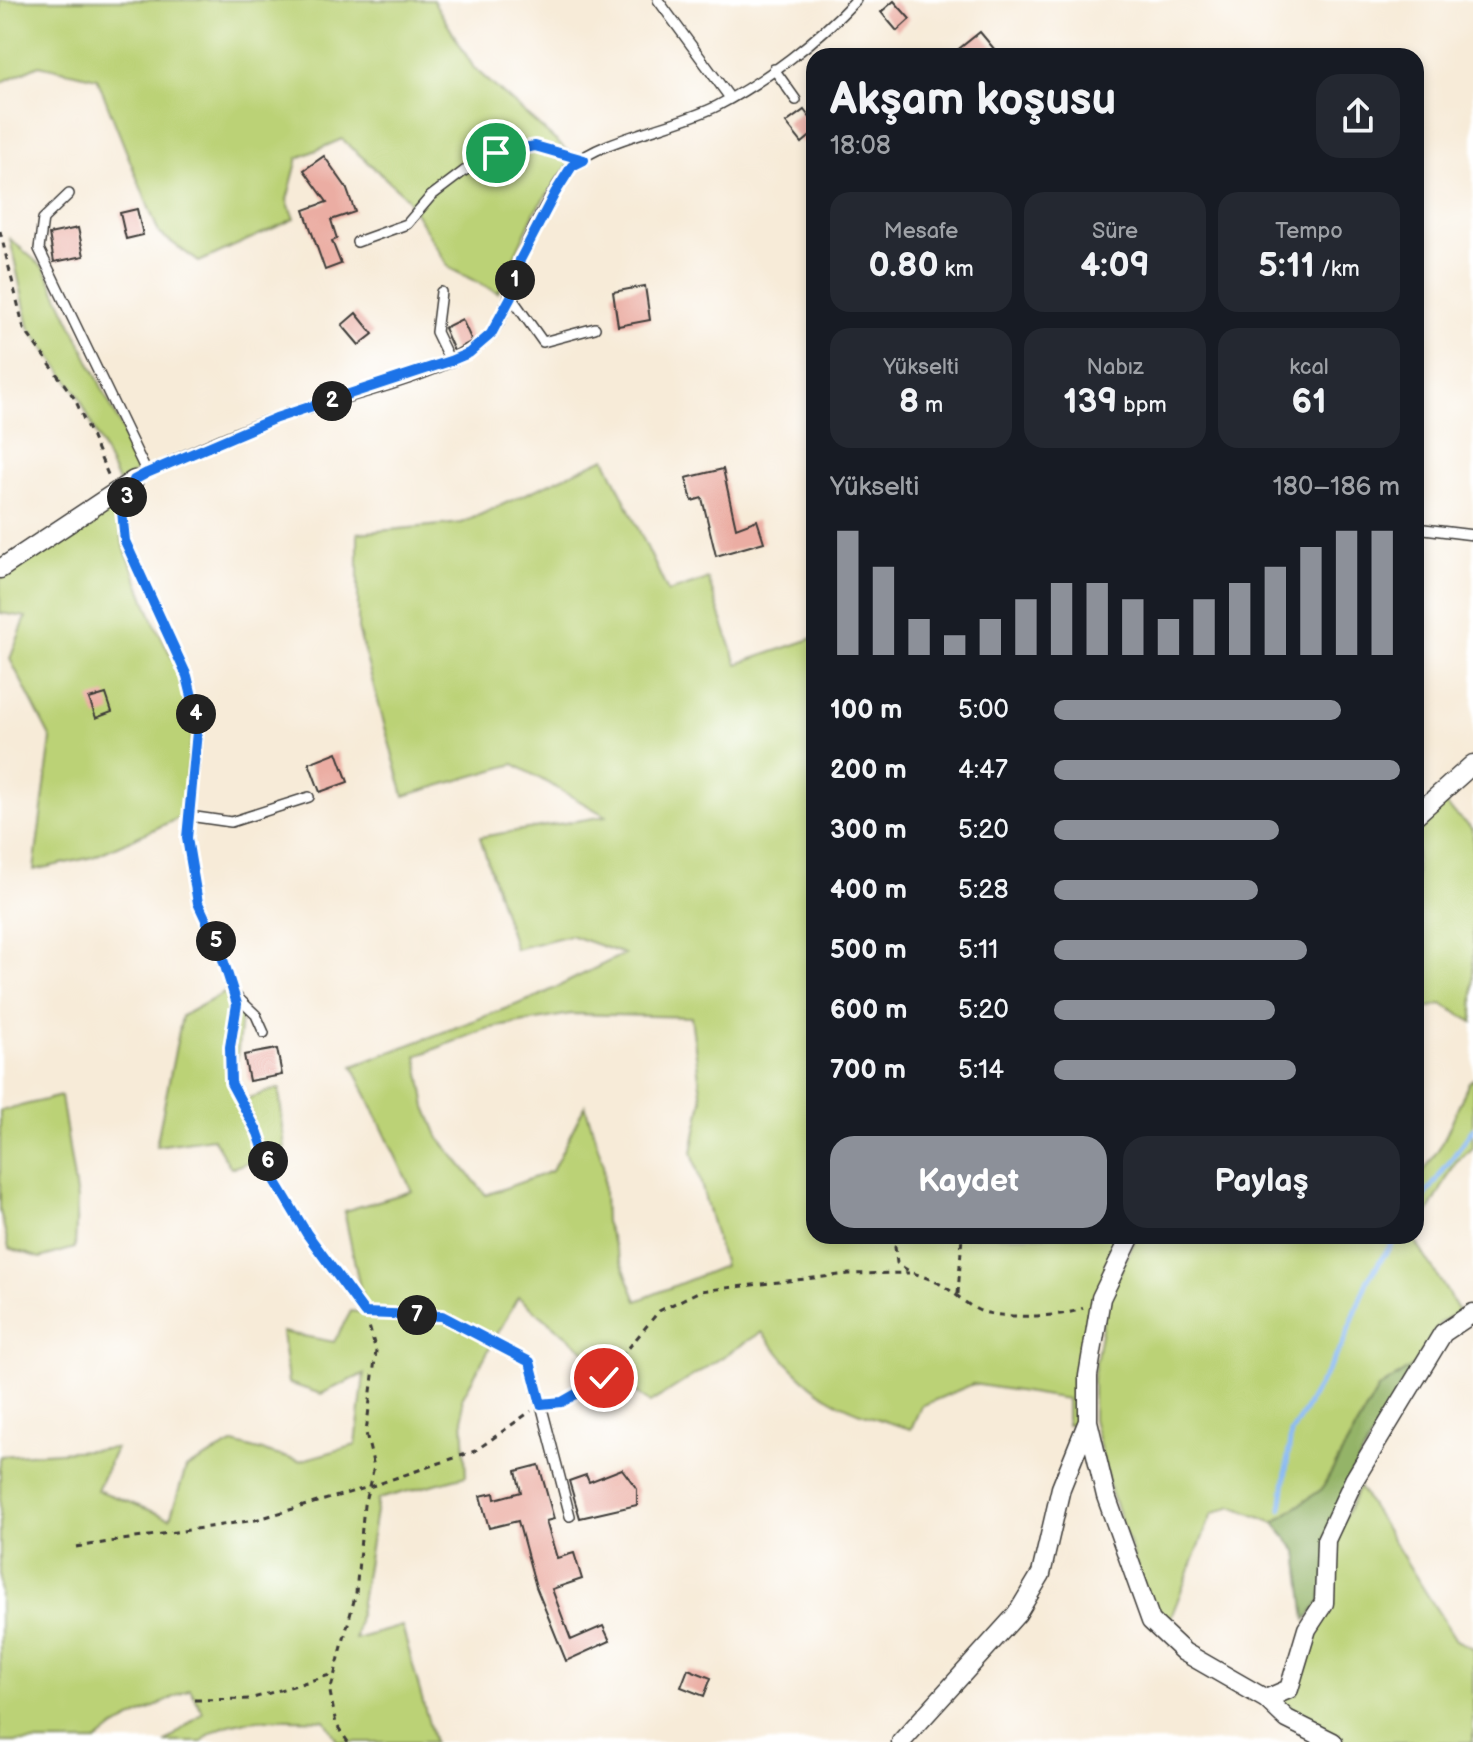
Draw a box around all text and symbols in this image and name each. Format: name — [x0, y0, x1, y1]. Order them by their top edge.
text: Akşam koşusu — [830, 74, 1116, 127]
button: share — [1316, 74, 1400, 158]
pin — [462, 119, 530, 187]
icon: arrive — [474, 131, 518, 175]
text: 18:08 — [830, 131, 891, 162]
text: Mesafe — [884, 218, 958, 245]
text: Süre — [1092, 218, 1138, 245]
text: Tempo — [1275, 218, 1343, 245]
text: 0.80 — [868, 245, 939, 286]
text: 4:09 — [1080, 245, 1150, 286]
text: 5:11 — [1258, 245, 1315, 286]
text: km — [939, 256, 974, 283]
text: /km — [1315, 256, 1360, 283]
pin: 1 — [495, 260, 535, 300]
text: 1 — [510, 266, 520, 293]
text: Yükselti — [883, 354, 959, 381]
text: Nabız — [1086, 354, 1144, 381]
text: kcal — [1289, 354, 1329, 381]
pin: 2 — [312, 381, 352, 421]
text: 8 — [899, 381, 919, 422]
text: 139 — [1063, 381, 1117, 422]
text: 61 — [1292, 381, 1326, 422]
text: 2 — [325, 387, 339, 414]
text: m — [919, 392, 943, 419]
text: bpm — [1117, 392, 1167, 419]
text: Yükselti — [830, 472, 920, 503]
text: 180–186 m — [1273, 472, 1400, 503]
pin: 3 — [107, 477, 147, 517]
text: 3 — [121, 483, 133, 510]
pin: 4 — [176, 694, 216, 734]
text: 100 m — [830, 695, 903, 726]
text: 5:00 — [958, 695, 1009, 726]
text: 4 — [190, 700, 202, 727]
text: 200 m — [830, 755, 907, 786]
text: 4:47 — [958, 755, 1008, 786]
text: 300 m — [830, 815, 907, 846]
text: 5:20 — [958, 815, 1009, 846]
text: 400 m — [830, 875, 907, 906]
text: 5:28 — [958, 875, 1009, 906]
pin: 5 — [196, 921, 236, 961]
text: 5 — [210, 927, 222, 954]
text: 500 m — [830, 935, 907, 966]
text: 5:11 — [958, 935, 998, 966]
text: 600 m — [830, 995, 907, 1026]
text: 5:20 — [958, 995, 1009, 1026]
text: 700 m — [830, 1055, 906, 1086]
text: 5:14 — [958, 1055, 1004, 1086]
button: Kaydet — [830, 1136, 1107, 1228]
button: Paylaş — [1123, 1136, 1400, 1228]
pin: 6 — [248, 1141, 288, 1181]
text: 6 — [261, 1147, 275, 1174]
pin: 7 — [397, 1295, 437, 1335]
text: 7 — [411, 1301, 423, 1328]
pin — [570, 1344, 638, 1412]
icon: check — [582, 1356, 626, 1400]

